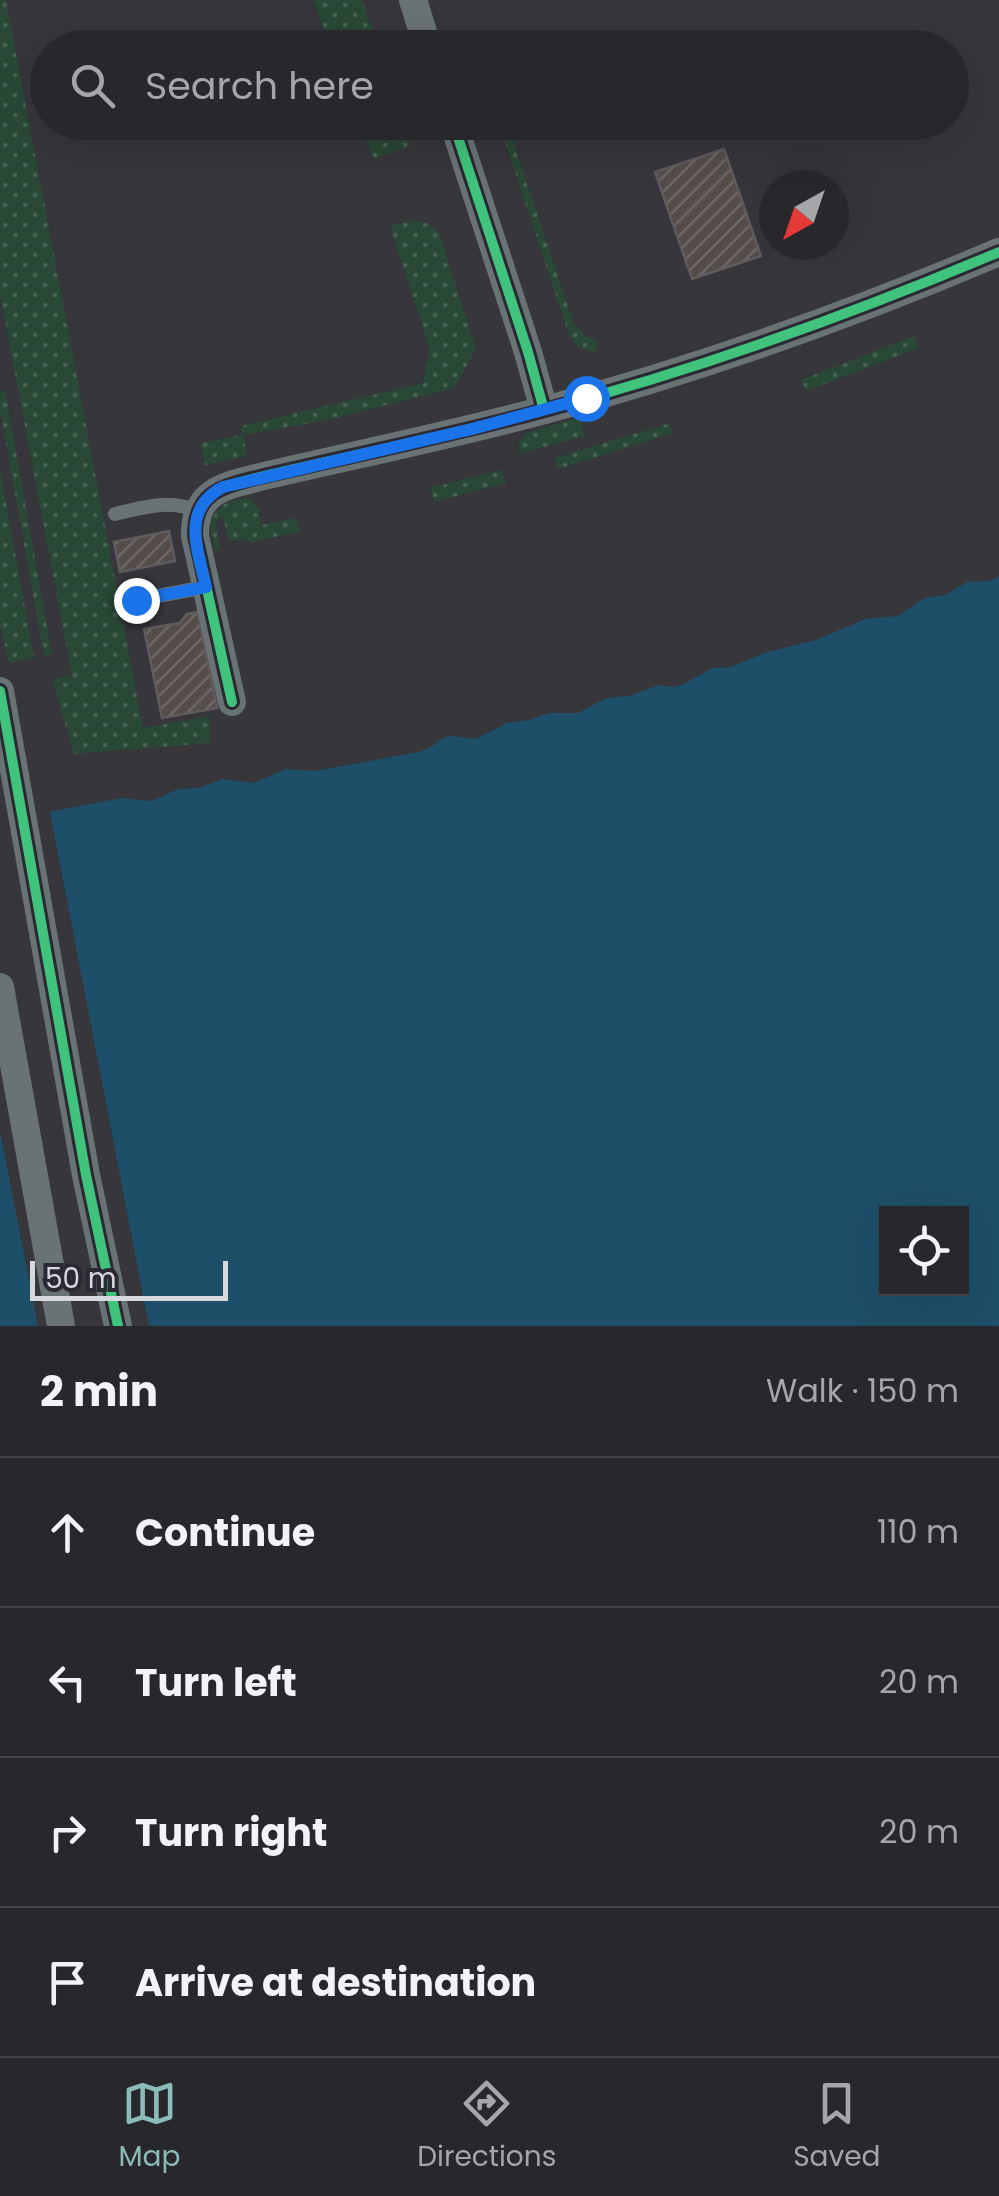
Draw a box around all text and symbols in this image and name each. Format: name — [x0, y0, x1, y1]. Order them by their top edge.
search box — [30, 30, 969, 140]
icon: search — [65, 58, 120, 113]
text: Search here — [145, 59, 374, 112]
north arrow — [759, 170, 849, 260]
route start — [564, 376, 610, 422]
route end — [114, 578, 160, 624]
map controls — [879, 1206, 969, 1296]
button: locate — [879, 1206, 969, 1296]
scale bar — [30, 1256, 228, 1300]
text: 50 m — [45, 1259, 116, 1298]
text: 2 min — [40, 1362, 158, 1421]
text: Walk · 150 m — [766, 1368, 959, 1413]
icon: ahead — [40, 1505, 95, 1560]
text: Continue — [135, 1506, 315, 1559]
text: 110 m — [877, 1509, 959, 1554]
icon: left — [40, 1655, 95, 1710]
text: Turn left — [135, 1656, 297, 1709]
text: 20 m — [879, 1659, 959, 1704]
icon: right — [40, 1805, 95, 1860]
text: Turn right — [135, 1806, 327, 1859]
text: 20 m — [879, 1809, 959, 1854]
icon: arrive — [40, 1955, 95, 2010]
text: Arrive at destination — [135, 1956, 536, 2009]
tab: Map — [118, 2076, 180, 2178]
tab: Directions — [417, 2076, 556, 2178]
tab: Saved — [793, 2076, 881, 2178]

